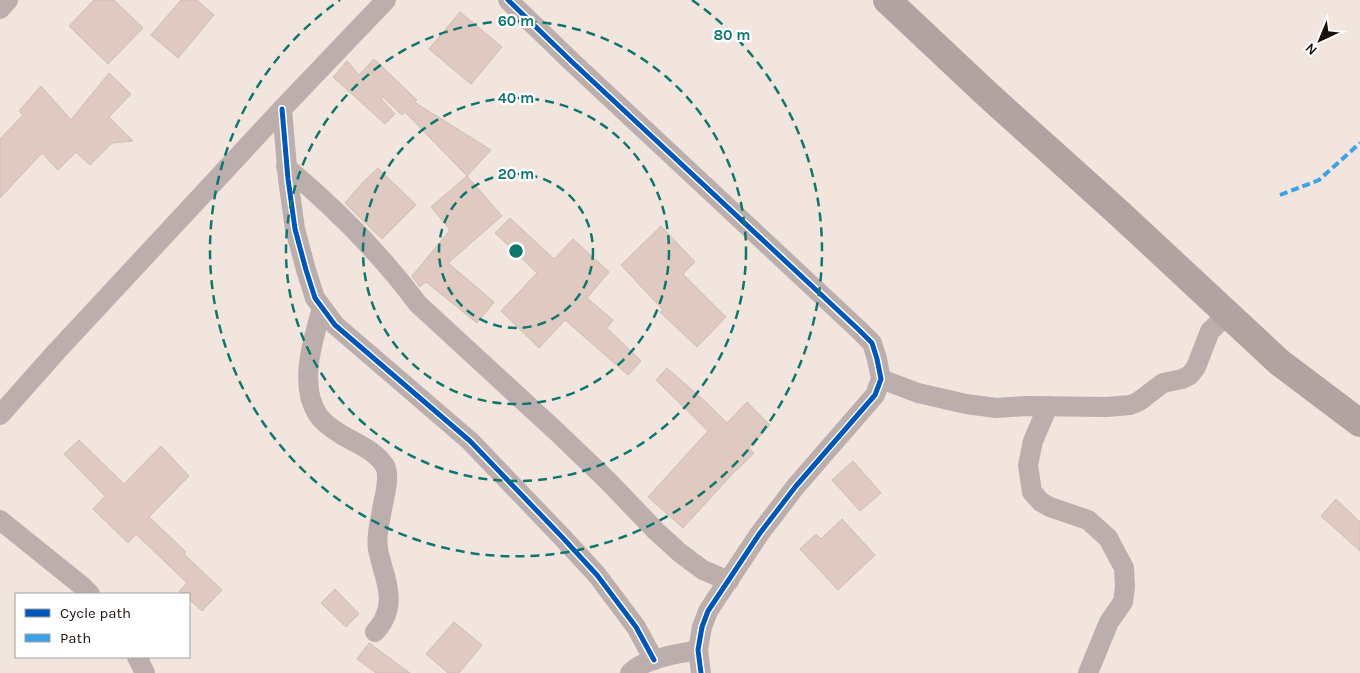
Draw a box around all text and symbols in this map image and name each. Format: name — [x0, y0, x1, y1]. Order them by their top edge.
text: 60 m — [498, 12, 534, 30]
north arrow — [1295, 15, 1345, 65]
text: 80 m — [713, 26, 751, 44]
text: N — [1302, 39, 1321, 59]
text: 40 m — [498, 89, 534, 107]
text: 20 m — [498, 165, 534, 183]
centre of rings — [507, 242, 525, 260]
legend — [15, 593, 190, 658]
text: Cycle path — [60, 604, 131, 622]
text: Path — [60, 629, 91, 647]

